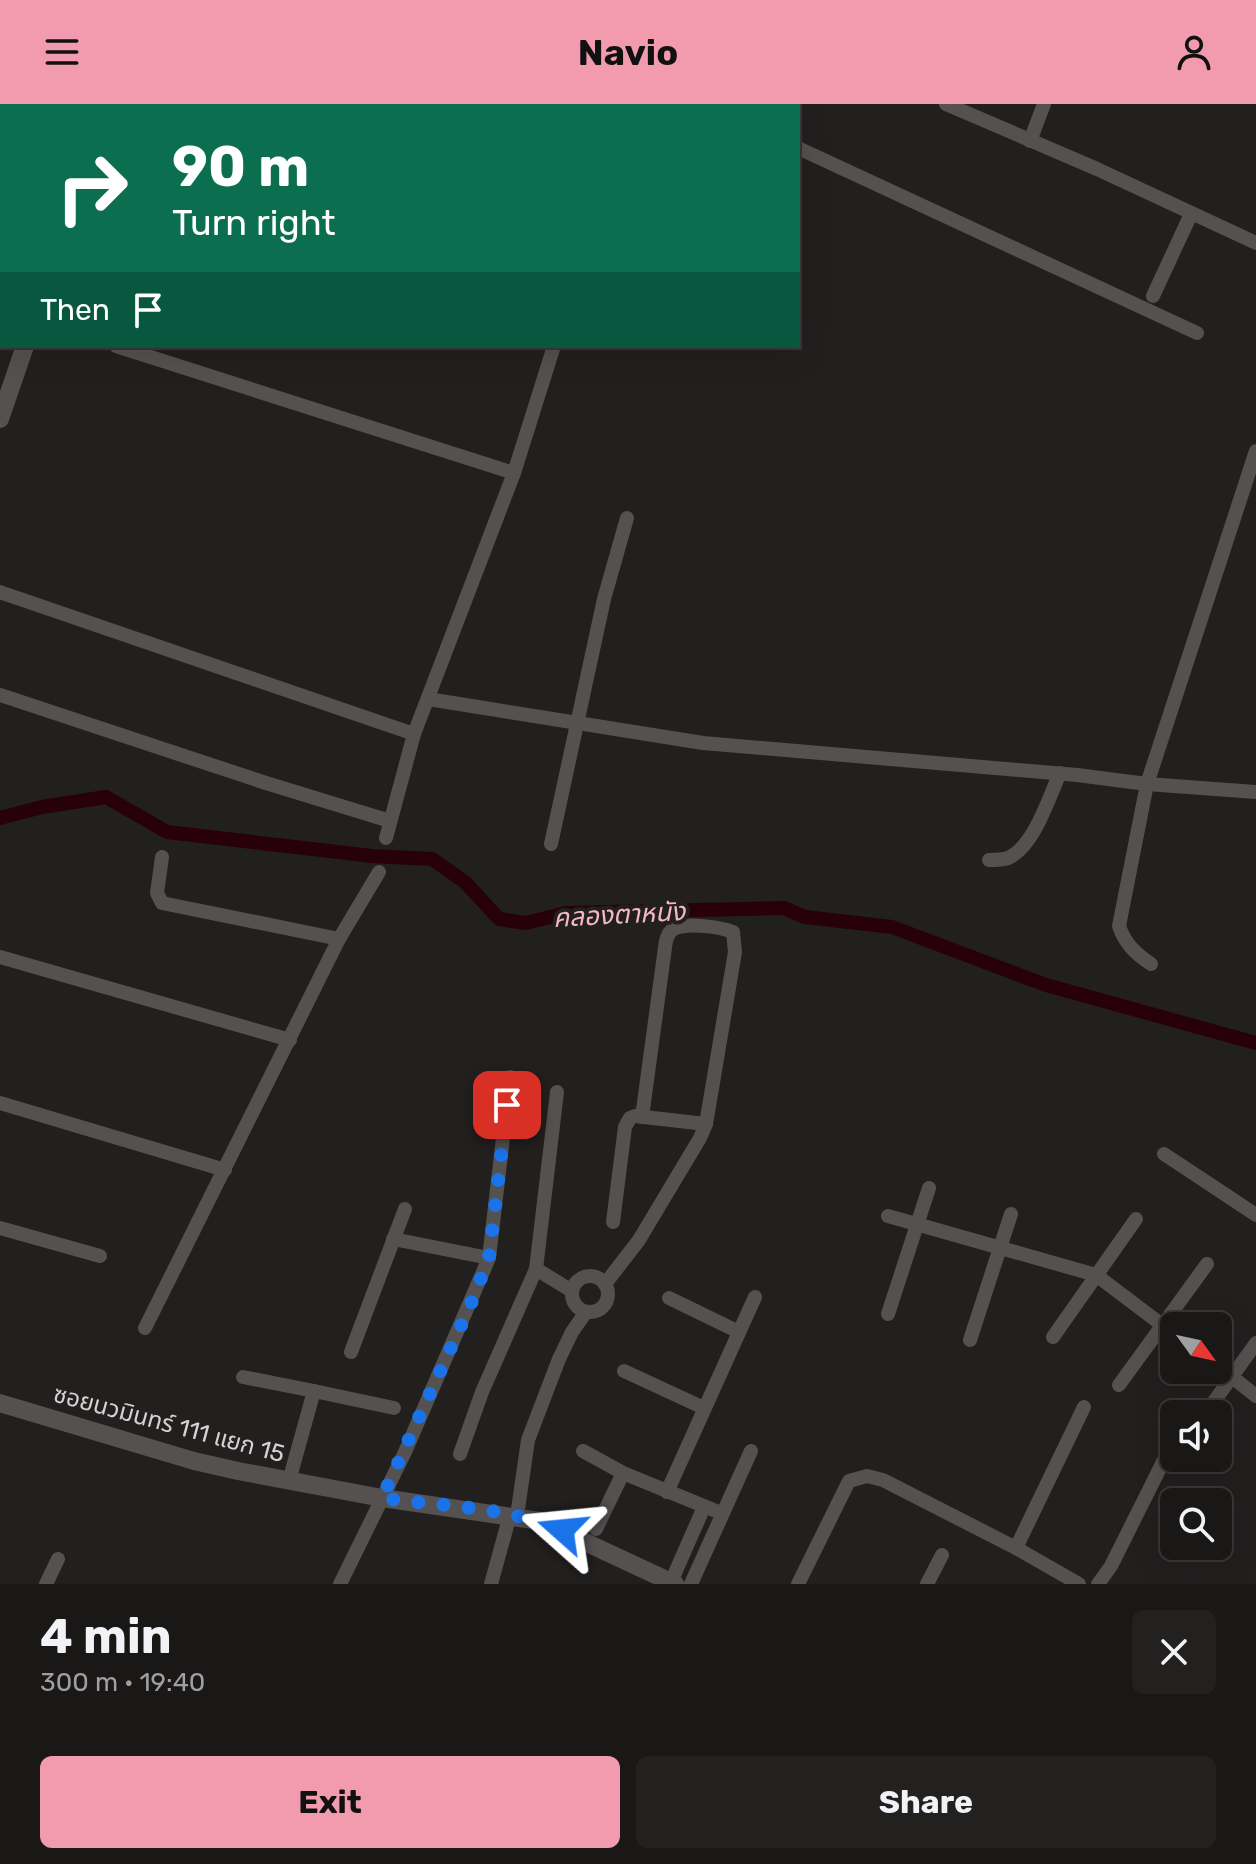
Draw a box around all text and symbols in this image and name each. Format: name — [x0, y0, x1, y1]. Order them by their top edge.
icon: menu — [40, 30, 84, 74]
icon: person — [1172, 30, 1216, 74]
text: Navio — [578, 31, 678, 74]
text: 90 m — [172, 134, 309, 200]
icon: right — [40, 136, 144, 240]
text: Turn right — [172, 201, 336, 244]
icon: arrive — [126, 288, 170, 332]
text: Then — [40, 292, 110, 328]
water label: คลองตาหนัง — [552, 896, 687, 934]
pin — [473, 1071, 541, 1139]
icon: arrive — [485, 1083, 529, 1127]
north arrow — [1160, 1312, 1232, 1384]
map controls — [1160, 1312, 1232, 1560]
street label: ซอยนวมินทร์ 111 แยก 15 — [50, 1380, 288, 1468]
button: sound — [1160, 1400, 1232, 1472]
position arrow — [520, 1488, 604, 1572]
button: search — [1160, 1488, 1232, 1560]
text: 4 min — [40, 1608, 172, 1665]
button: close — [1132, 1610, 1216, 1694]
text: 300 m · 19:40 — [40, 1667, 205, 1698]
button: Exit — [40, 1756, 620, 1848]
button: Share — [636, 1756, 1216, 1848]

